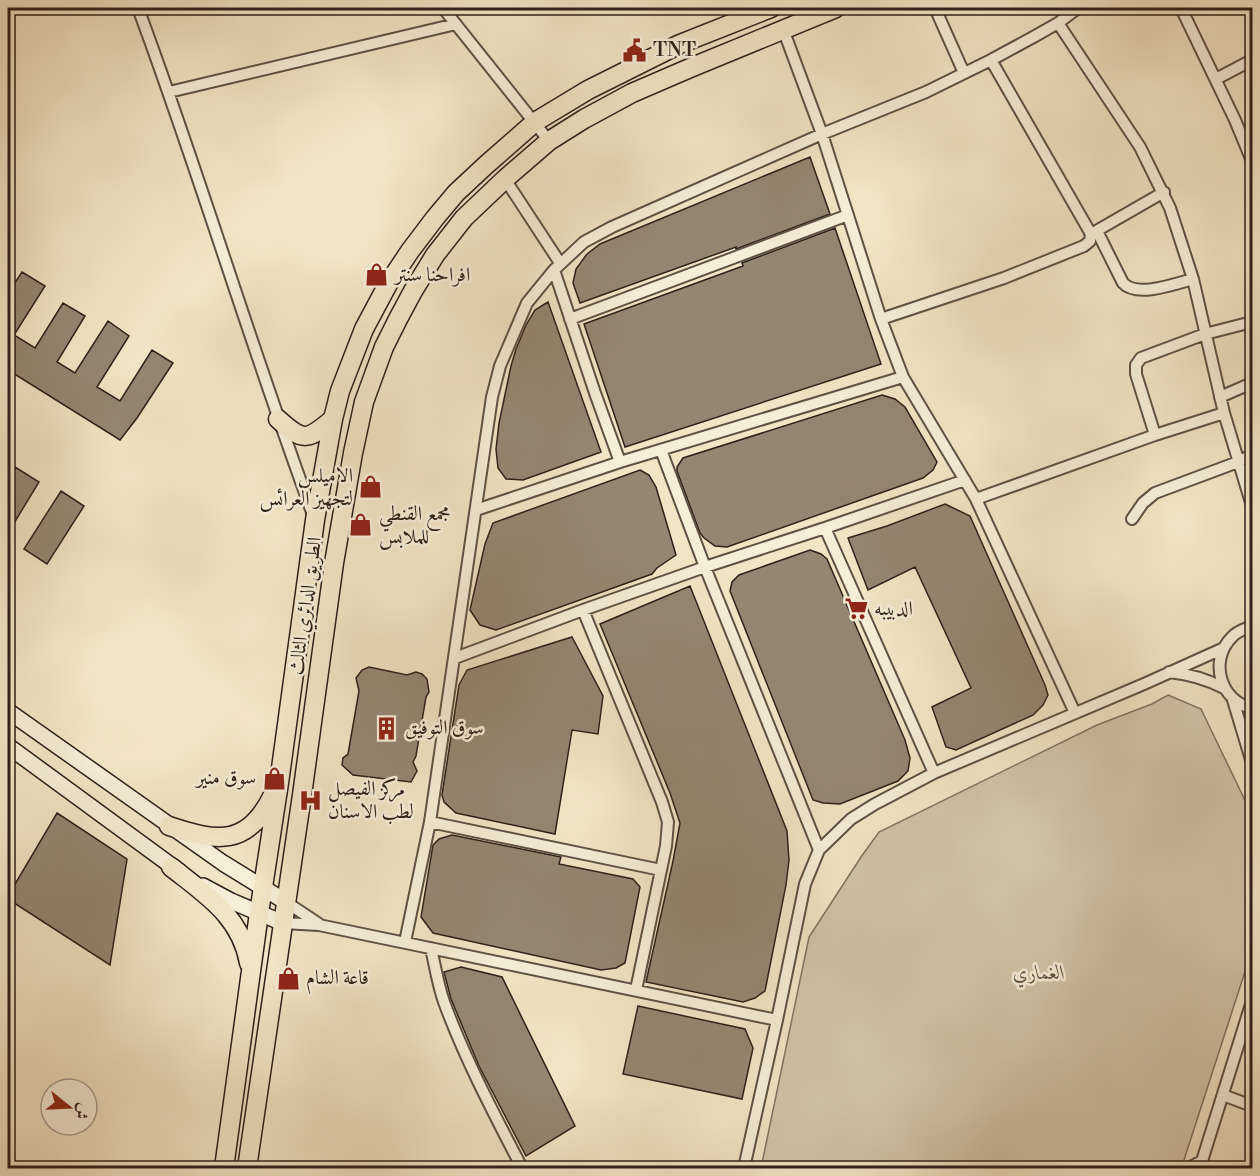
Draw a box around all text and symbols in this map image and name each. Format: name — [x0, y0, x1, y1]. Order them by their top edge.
public building icon: TNT — [622, 37, 648, 63]
place label: TNT — [653, 38, 696, 63]
shop icon: افراحنا سنتر — [364, 262, 390, 288]
place label: افراحنا سنتر — [393, 263, 470, 288]
place label: الاميلس لتجهيز العرائس — [260, 464, 353, 512]
shop icon: الاميلس لتجهيز العرائس — [358, 474, 384, 500]
place label: مجمع القنطي للملابس — [379, 502, 451, 550]
shop icon: مجمع القنطي للملابس — [348, 512, 374, 538]
street label: الطريق الدائري الثالث — [284, 535, 330, 677]
supermarket icon: الدبيبه — [843, 596, 869, 622]
place label: الدبيبه — [874, 597, 913, 622]
building icon: سوق التوفيق — [374, 715, 400, 741]
place label: سوق التوفيق — [405, 716, 484, 741]
shop icon: سوق منير — [261, 765, 287, 791]
place label: سوق منير — [194, 766, 256, 791]
place label: مركز الفيصل لطب الاسنان — [328, 777, 414, 825]
hospital icon: مركز الفيصل لطب الاسنان — [297, 787, 323, 813]
park label: الغماري — [1013, 961, 1065, 988]
shop icon: قاعة الشام — [275, 965, 301, 991]
place label: قاعة الشام — [306, 966, 369, 995]
north arrow — [39, 1077, 99, 1137]
text: ش — [70, 1101, 94, 1122]

